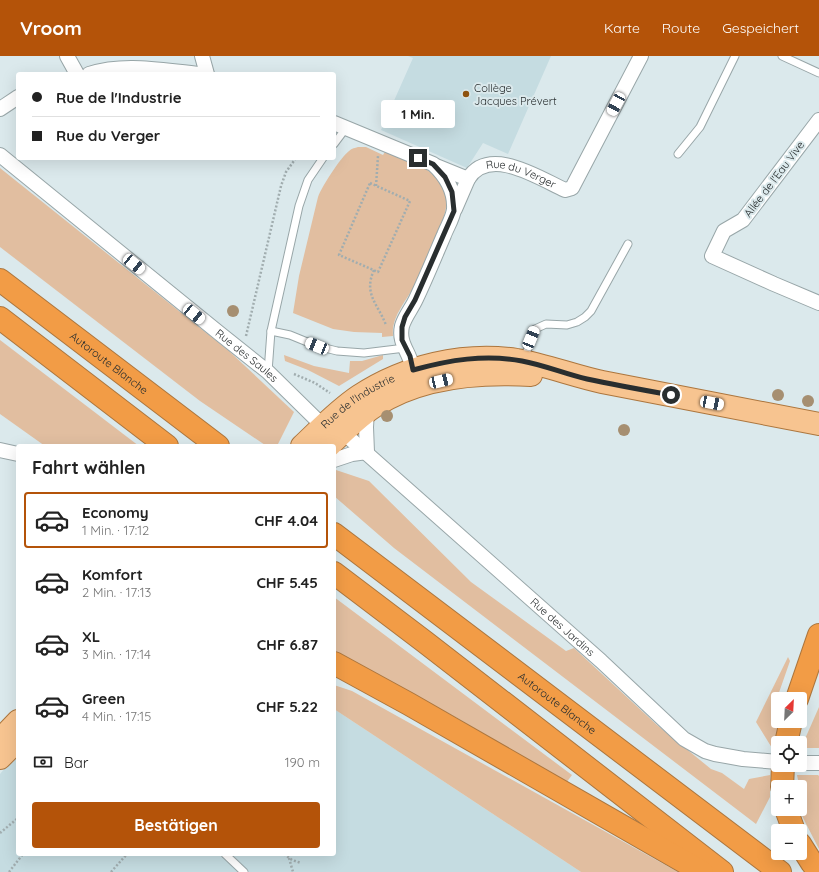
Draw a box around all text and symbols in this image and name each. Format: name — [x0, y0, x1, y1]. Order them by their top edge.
text: Vroom — [20, 16, 82, 40]
text: Karte — [604, 19, 640, 37]
text: Route — [662, 19, 700, 37]
text: Gespeichert — [722, 19, 799, 37]
place label: Collège Jacques Prévert — [474, 81, 557, 108]
text: Rue de l'Industrie — [56, 88, 182, 107]
marker: Collège Jacques Prévert — [461, 89, 471, 99]
car — [605, 91, 627, 117]
callout: 1 Min. — [381, 100, 455, 128]
text: 1 Min. — [401, 106, 435, 122]
text: Rue du Verger — [56, 126, 160, 145]
street label: Allée de l'Eau Vive — [741, 138, 807, 220]
route end — [409, 149, 427, 167]
street label: Rue du Verger — [485, 157, 559, 192]
car — [121, 252, 147, 276]
car — [181, 302, 207, 326]
car — [521, 325, 541, 351]
street label: Rue des Saules — [213, 326, 281, 385]
street label: Autoroute Blanche — [67, 329, 151, 397]
car — [304, 336, 330, 356]
street label: Rue de l'Industrie — [318, 371, 397, 431]
car — [428, 372, 454, 390]
route start — [662, 386, 680, 404]
car — [699, 395, 725, 411]
text: Fahrt wählen — [32, 456, 146, 479]
icon: car — [34, 502, 70, 538]
text: Economy — [82, 503, 149, 522]
text: CHF 4.04 — [255, 511, 318, 530]
text: 1 Min. · 17:12 — [82, 522, 149, 538]
icon: car — [34, 564, 70, 600]
text: Komfort — [82, 565, 143, 584]
text: CHF 5.45 — [256, 573, 318, 592]
text: 2 Min. · 17:13 — [82, 584, 151, 600]
street label: Rue des Jardins — [527, 595, 598, 659]
icon: car — [34, 626, 70, 662]
text: XL — [82, 627, 100, 646]
text: CHF 6.87 — [257, 635, 318, 654]
text: 3 Min. · 17:14 — [82, 646, 151, 662]
street label: Autoroute Blanche — [515, 669, 599, 737]
icon: car — [34, 688, 70, 724]
text: Green — [82, 689, 125, 708]
north arrow — [771, 692, 807, 728]
map controls — [771, 692, 807, 860]
text: CHF 5.22 — [256, 697, 318, 716]
text: 4 Min. · 17:15 — [82, 708, 151, 724]
button: locate — [771, 736, 807, 772]
icon: cash — [32, 751, 54, 773]
text: Bar — [64, 753, 89, 772]
text: 190 m — [285, 754, 320, 770]
button: + — [771, 780, 807, 816]
button: Bestätigen — [32, 802, 320, 848]
button: − — [771, 824, 807, 860]

